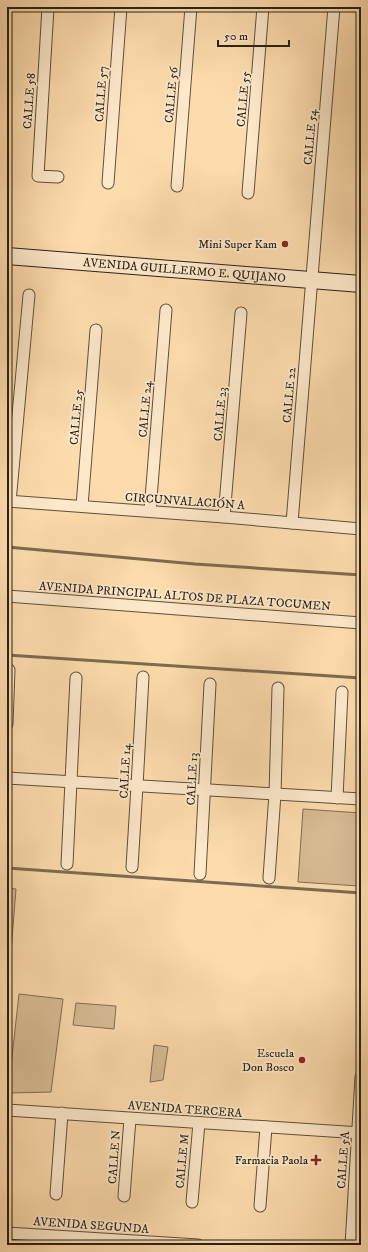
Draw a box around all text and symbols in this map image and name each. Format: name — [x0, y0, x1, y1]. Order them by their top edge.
scale bar — [218, 22, 289, 48]
text: 50 m — [224, 29, 248, 44]
street label: CALLE 57 — [92, 65, 111, 123]
street label: CALLE 56 — [162, 66, 181, 124]
street label: CALLE 55 — [234, 71, 253, 128]
street label: CALLE 58 — [20, 73, 39, 129]
street label: CALLE 54 — [301, 107, 321, 166]
place label: Mini Super Kam — [198, 237, 277, 252]
marker: Mini Super Kam — [280, 239, 290, 249]
street label: AVENIDA GUILLERMO E. QUIJANO — [83, 255, 286, 286]
street label: CALLE 22 — [280, 367, 299, 423]
street label: CALLE 24 — [136, 379, 156, 438]
street label: CALLE 23 — [211, 386, 230, 442]
street label: CALLE 25 — [67, 389, 86, 445]
street label: CIRCUNVALACIÓN A — [124, 490, 246, 513]
street label: AVENIDA PRINCIPAL ALTOS DE PLAZA TOCUMEN — [39, 579, 332, 614]
street label: CALLE 14 — [117, 742, 134, 799]
street label: CALLE 13 — [184, 752, 201, 806]
place label: Escuela Don Bosco — [242, 1046, 295, 1075]
marker: Escuela Don Bosco — [297, 1055, 307, 1065]
street label: AVENIDA TERCERA — [127, 1098, 243, 1121]
street label: CALLE N — [105, 1130, 124, 1184]
street label: CALLE 5A — [334, 1130, 353, 1189]
street label: CALLE M — [173, 1133, 192, 1189]
place label: Farmacia Paola — [235, 1153, 309, 1168]
marker: Farmacia Paola — [311, 1155, 321, 1165]
street label: AVENIDA SEGUNDA — [33, 1214, 150, 1237]

